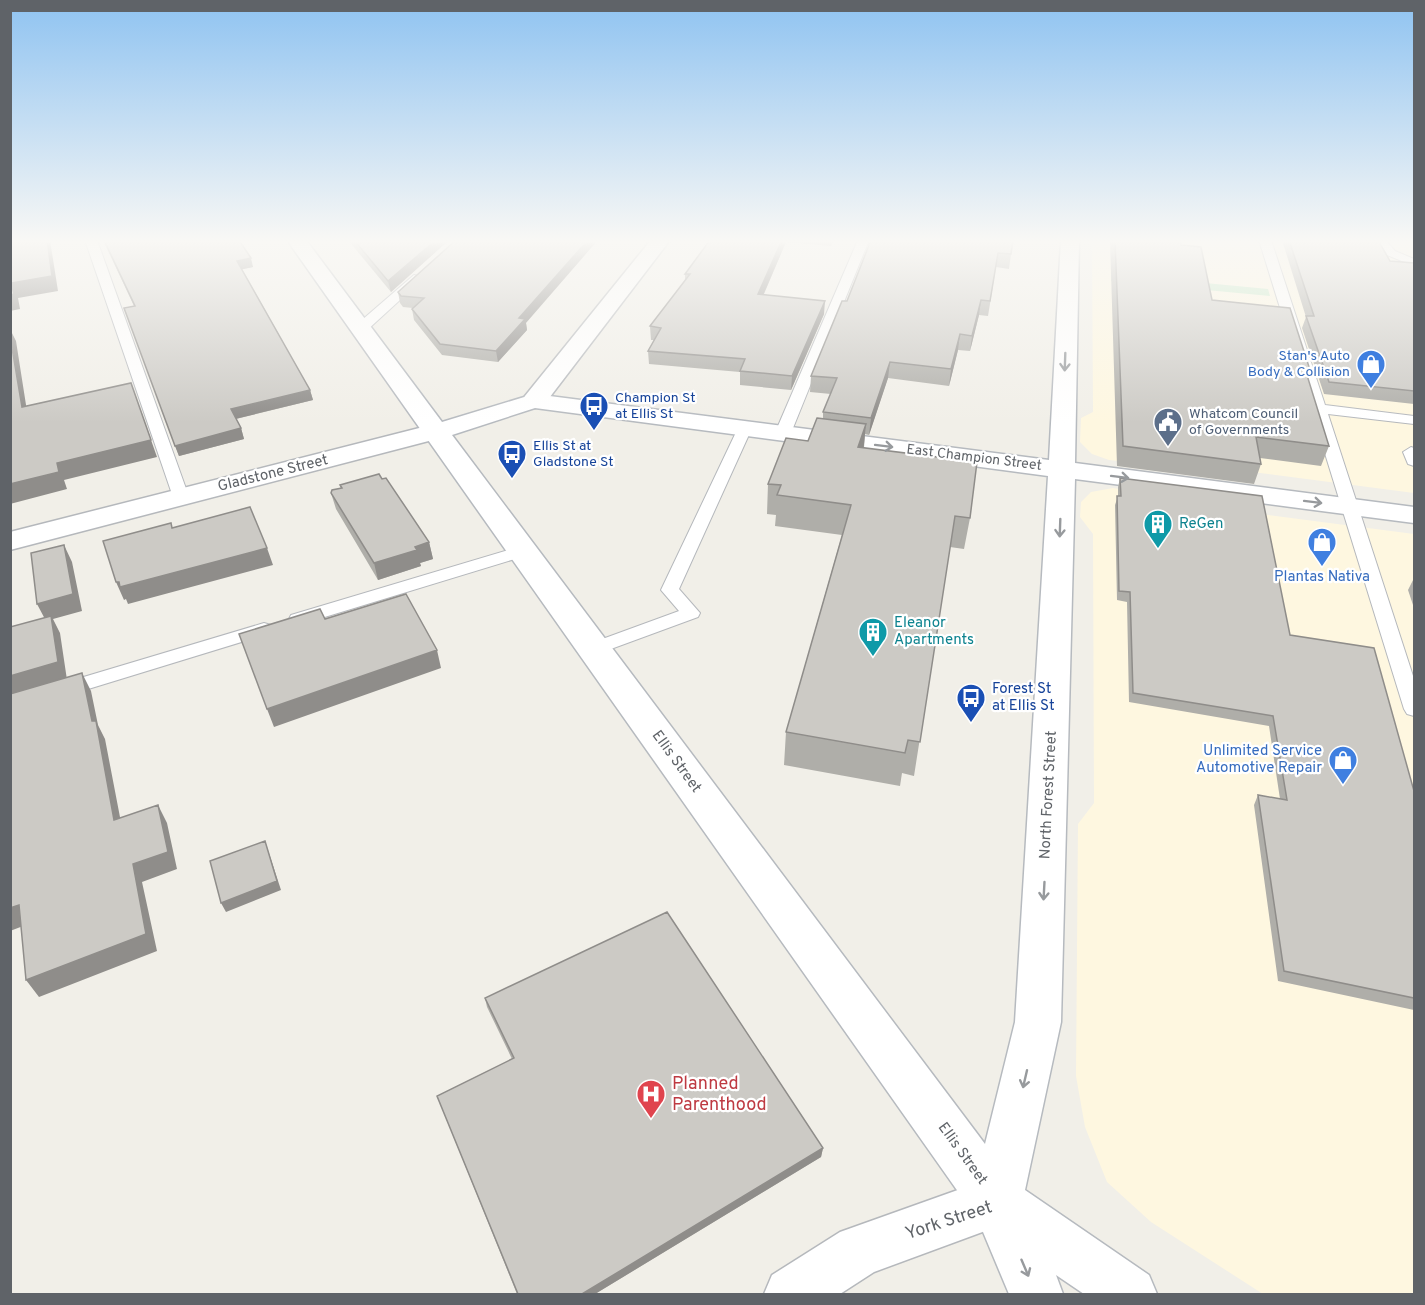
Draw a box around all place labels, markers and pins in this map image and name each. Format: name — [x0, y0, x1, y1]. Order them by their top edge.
place label: Stan's Auto Body & Collision — [1248, 348, 1350, 381]
shop icon: Stan's Auto Body & Collision — [1355, 348, 1387, 390]
bus stop icon: Champion St at Ellis St — [578, 390, 610, 432]
place label: Champion St at Ellis St — [615, 390, 696, 423]
public building icon: Whatcom Council of Governments — [1152, 406, 1184, 448]
place label: Whatcom Council of Governments — [1189, 406, 1298, 439]
bus stop icon: Ellis St at Gladstone St — [496, 438, 528, 480]
place label: Ellis St at Gladstone St — [533, 438, 614, 471]
building icon: ReGen — [1142, 508, 1174, 550]
place label: ReGen — [1179, 515, 1224, 534]
shop icon: Plantas Nativa — [1306, 526, 1338, 568]
place label: Plantas Nativa — [1274, 568, 1370, 587]
place label: Eleanor Apartments — [894, 614, 974, 650]
building icon: Eleanor Apartments — [857, 616, 889, 658]
place label: Forest St at Ellis St — [992, 680, 1055, 716]
bus stop icon: Forest St at Ellis St — [955, 682, 987, 724]
place label: Unlimited Service Automotive Repair — [1196, 742, 1322, 778]
shop icon: Unlimited Service Automotive Repair — [1327, 744, 1359, 786]
place label: Planned Parenthood — [672, 1073, 767, 1117]
hospital icon: Planned Parenthood — [635, 1078, 667, 1120]

